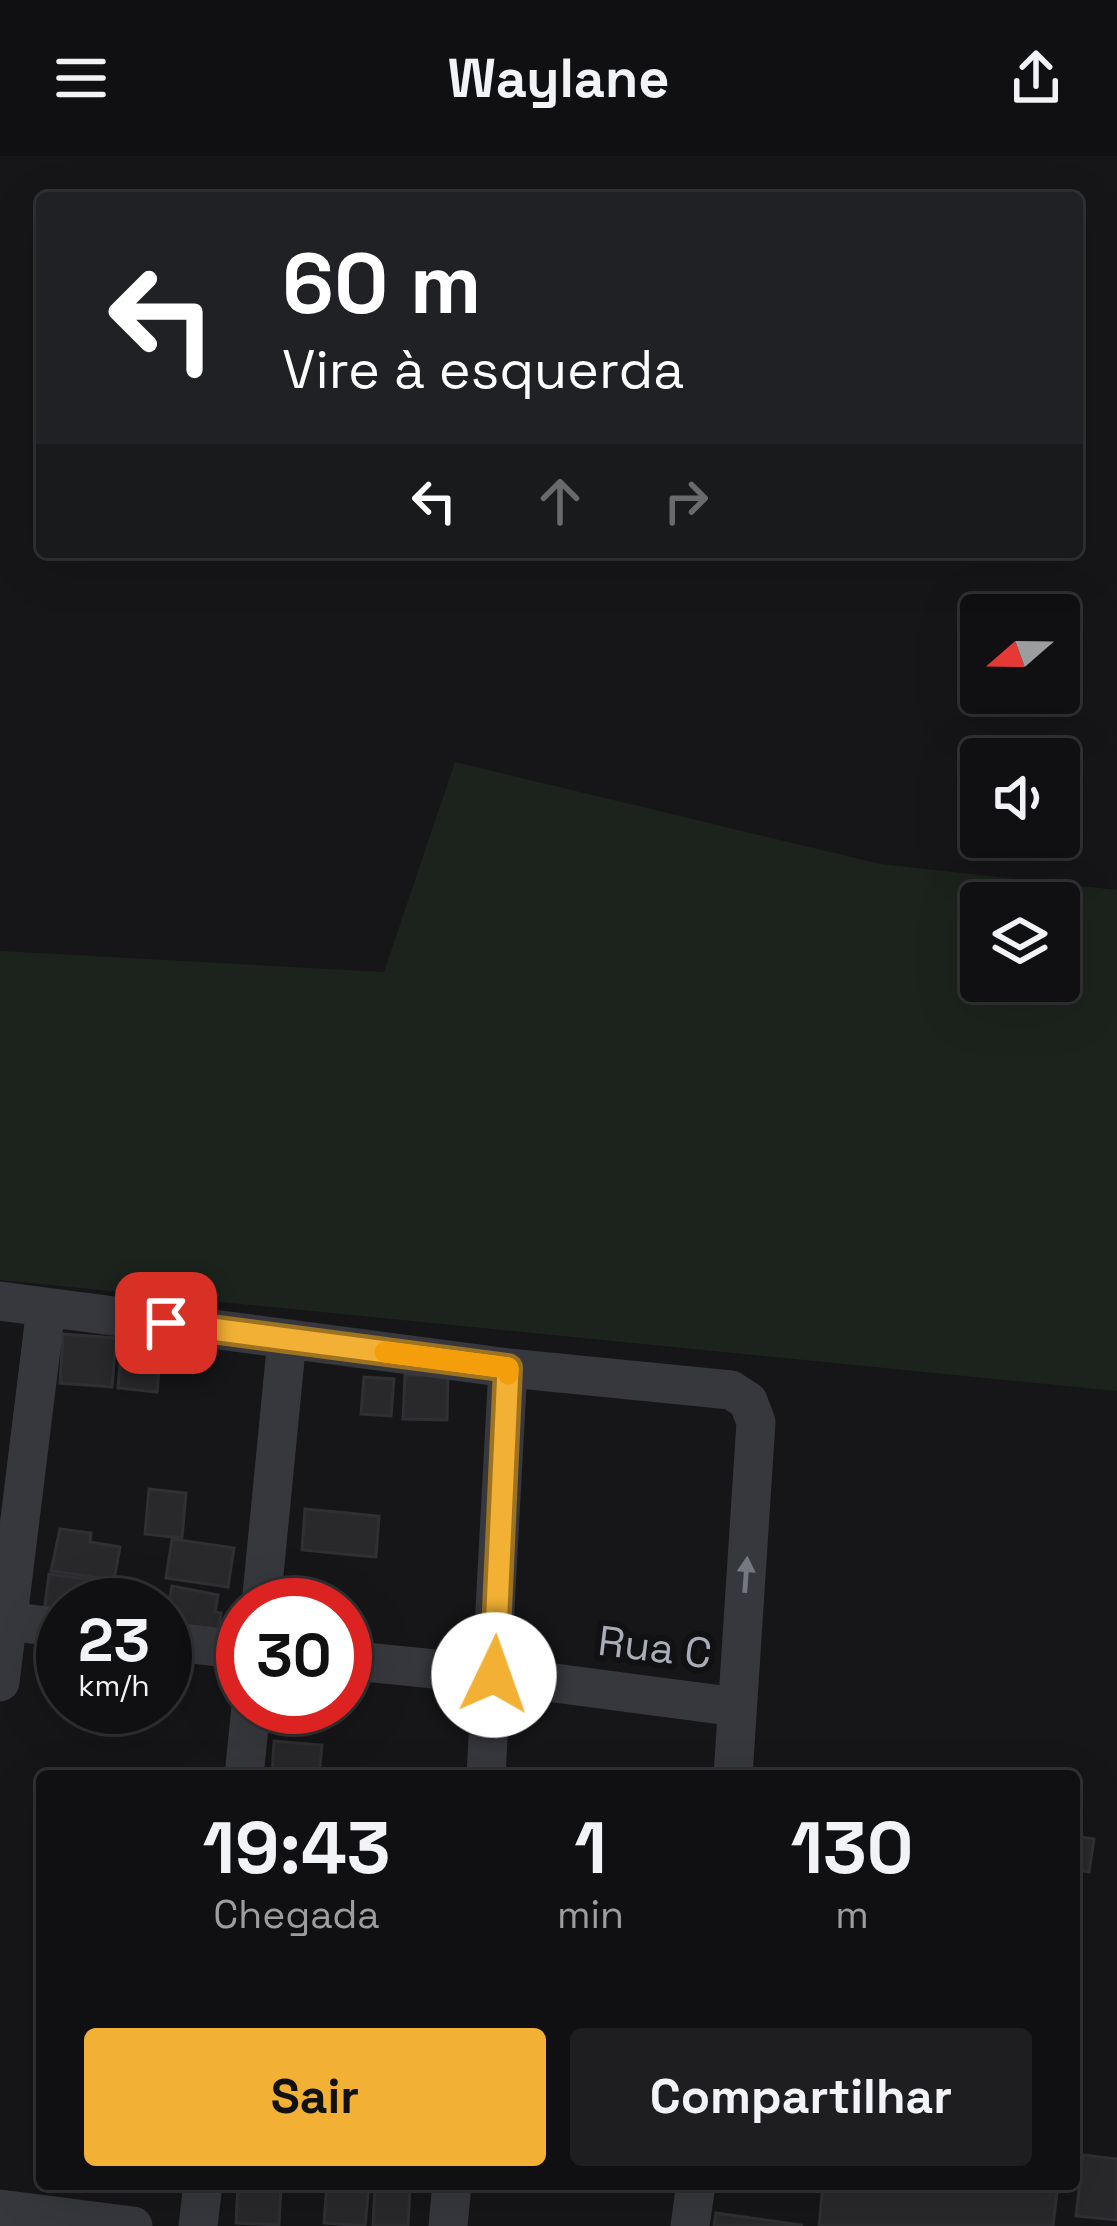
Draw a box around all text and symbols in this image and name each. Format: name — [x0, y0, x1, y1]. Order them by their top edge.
text: Waylane — [448, 44, 669, 113]
icon: menu — [48, 45, 114, 111]
icon: share — [1003, 45, 1069, 111]
text: 60 m — [282, 230, 481, 338]
icon: left — [84, 240, 240, 396]
text: Vire à esquerda — [282, 335, 684, 404]
icon: left — [401, 468, 467, 534]
icon: ahead — [527, 468, 593, 534]
icon: right — [653, 468, 719, 534]
north arrow — [960, 594, 1080, 714]
map controls — [960, 594, 1080, 1002]
button: sound — [960, 738, 1080, 858]
button: layers — [960, 882, 1080, 1002]
pin — [115, 1272, 217, 1374]
icon: arrive — [133, 1290, 199, 1356]
one-way arrow — [737, 1556, 756, 1594]
speed limit sign: 30 — [216, 1578, 372, 1734]
text: 23 — [78, 1602, 150, 1679]
position arrow — [431, 1612, 557, 1738]
street label: Rua C — [595, 1614, 715, 1680]
text: km/h — [78, 1666, 150, 1705]
text: 19:43 — [202, 1802, 391, 1894]
text: 1 — [574, 1802, 607, 1894]
text: 130 — [791, 1802, 913, 1894]
text: Chegada — [213, 1890, 380, 1939]
text: min — [557, 1890, 624, 1939]
text: m — [835, 1890, 869, 1939]
button: Sair — [84, 2028, 546, 2166]
button: Compartilhar — [570, 2028, 1032, 2166]

